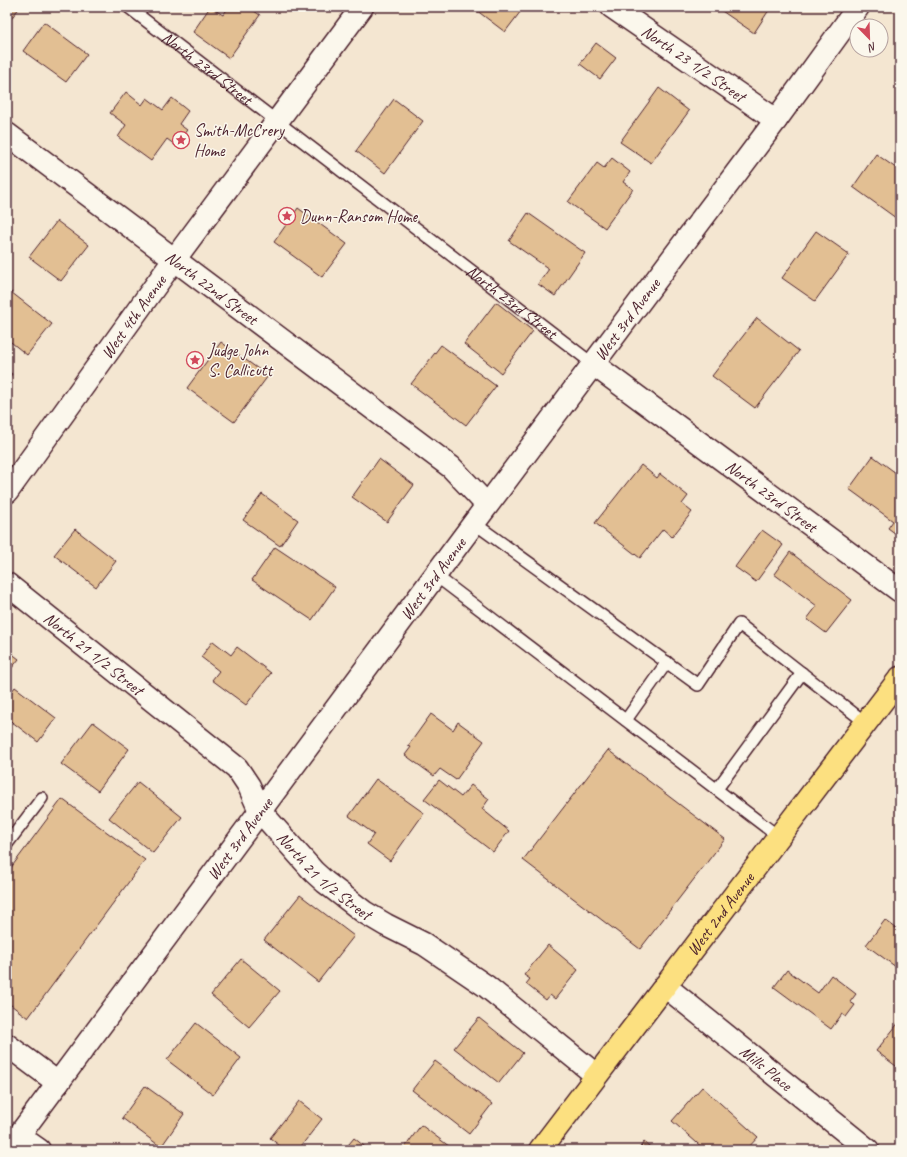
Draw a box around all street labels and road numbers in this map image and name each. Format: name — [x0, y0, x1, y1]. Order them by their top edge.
street label: North 23 1/2 Street — [637, 20, 751, 108]
street label: North 23rd Street — [157, 27, 258, 111]
street label: North 22nd Street — [161, 247, 264, 331]
street label: North 23rd Street — [462, 261, 563, 345]
street label: West 4th Avenue — [96, 270, 172, 363]
street label: West 3rd Avenue — [590, 273, 666, 365]
street label: North 23rd Street — [721, 456, 823, 539]
street label: West 3rd Avenue — [396, 532, 471, 624]
street label: North 21 1/2 Street — [39, 608, 149, 701]
street label: West 3rd Avenue — [202, 792, 278, 884]
street label: North 21 1/2 Street — [272, 827, 377, 926]
street label: West 2nd Avenue — [682, 867, 760, 960]
street label: Mills Place — [735, 1041, 797, 1096]

